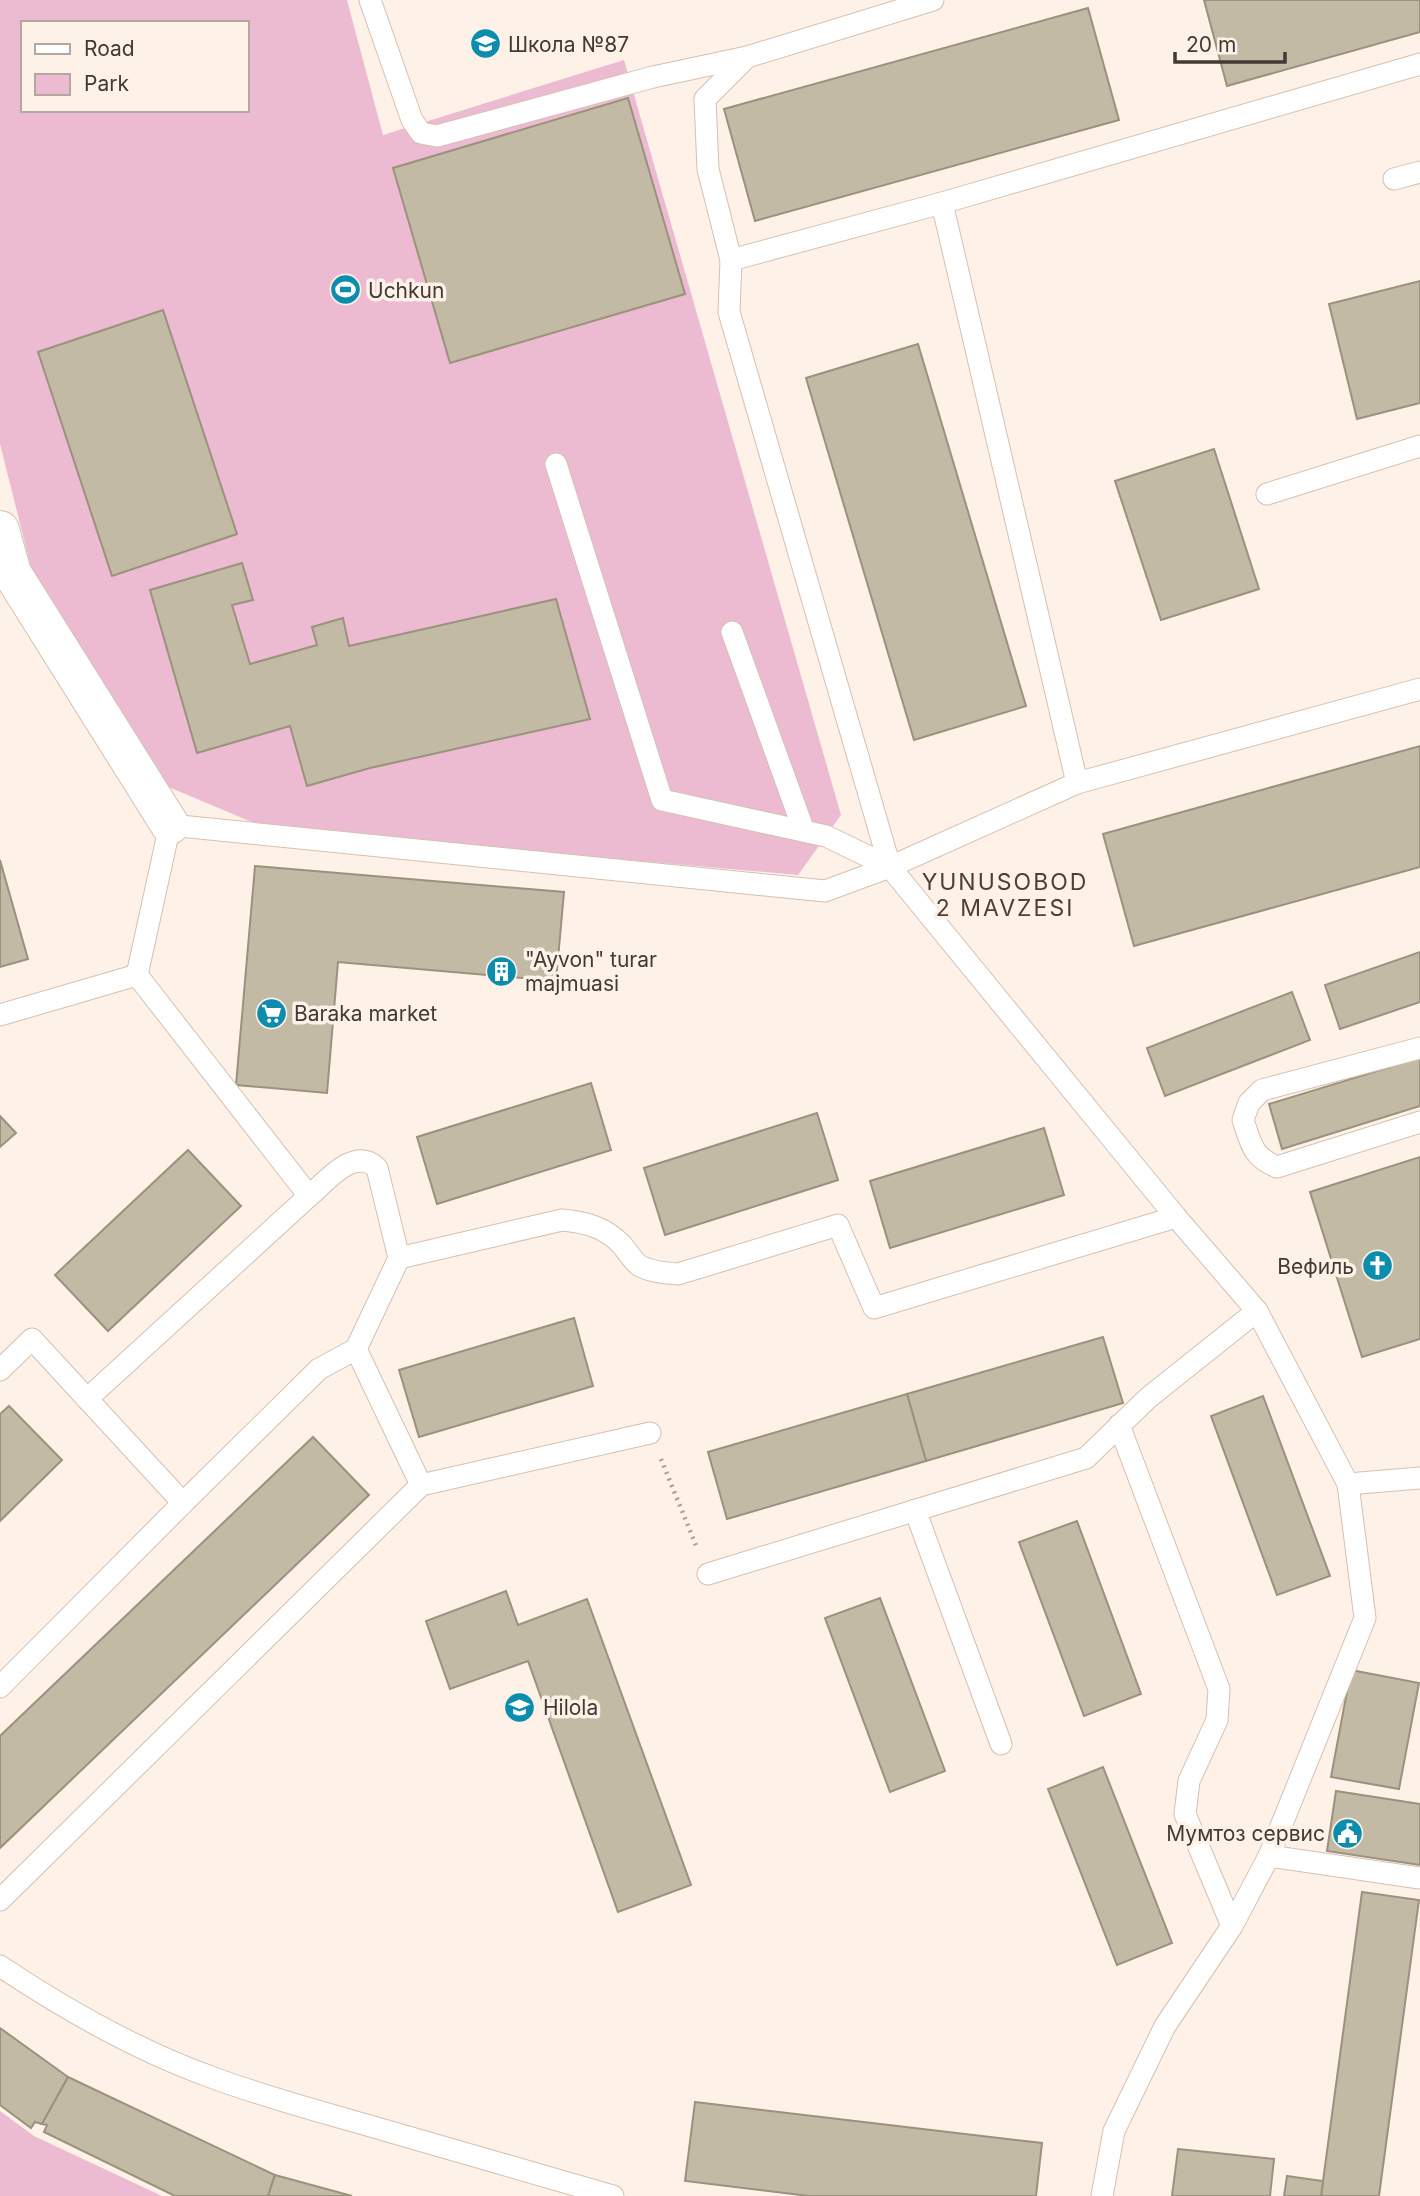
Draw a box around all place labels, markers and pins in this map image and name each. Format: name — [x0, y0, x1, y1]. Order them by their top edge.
school or university icon: Школа №87 — [468, 27, 502, 61]
place label: Школа №87 — [508, 32, 629, 57]
sports icon: Uchkun — [328, 273, 362, 307]
place label: Uchkun — [368, 278, 444, 303]
place label: "Ayvon" turar majmuasi — [525, 947, 657, 996]
building icon: "Ayvon" turar majmuasi — [485, 954, 519, 988]
supermarket icon: Baraka market — [254, 996, 288, 1030]
place label: Baraka market — [294, 1001, 437, 1026]
church icon: Вефиль — [1360, 1249, 1394, 1283]
place label: Вефиль — [1277, 1254, 1354, 1279]
school or university icon: Hilola — [503, 1690, 537, 1724]
place label: Hilola — [543, 1695, 598, 1720]
public building icon: Мумтоз сервис — [1331, 1816, 1365, 1850]
place label: Мумтоз сервис — [1166, 1821, 1325, 1846]

